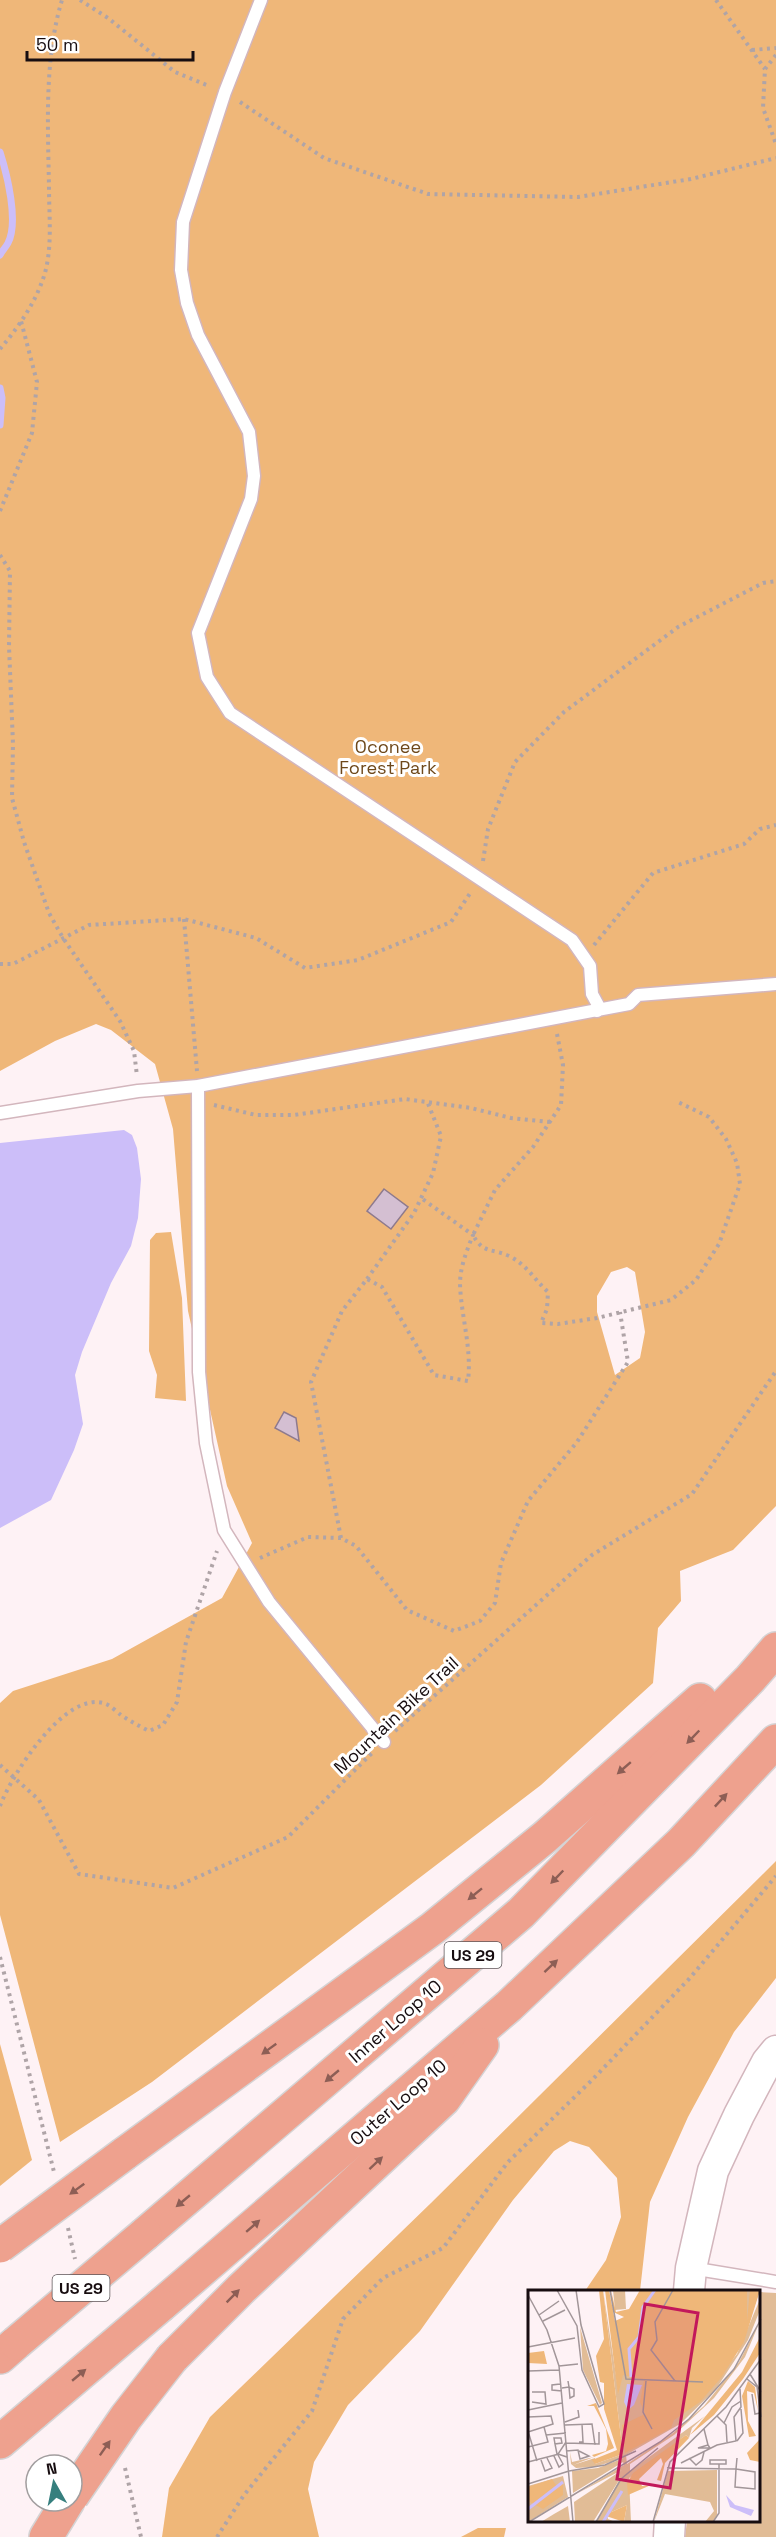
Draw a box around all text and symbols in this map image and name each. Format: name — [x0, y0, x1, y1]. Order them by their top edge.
scale bar — [27, 24, 194, 62]
text: 50 m — [36, 33, 78, 56]
park label: Oconee Forest Park — [339, 735, 437, 779]
street label: Mountain Bike Trail — [329, 1651, 463, 1779]
one-way arrow — [686, 1730, 700, 1744]
one-way arrow — [617, 1761, 632, 1774]
one-way arrow — [714, 1793, 727, 1808]
one-way arrow — [550, 1869, 564, 1883]
one-way arrow — [467, 1887, 483, 1900]
road number: US 29 — [444, 1942, 502, 1968]
one-way arrow — [543, 1960, 558, 1973]
street label: Inner Loop 10 — [344, 1974, 446, 2068]
one-way arrow — [261, 2042, 276, 2054]
street label: Outer Loop 10 — [345, 2054, 451, 2150]
one-way arrow — [324, 2069, 340, 2082]
one-way arrow — [368, 2156, 383, 2170]
one-way arrow — [70, 2183, 85, 2195]
one-way arrow — [175, 2195, 191, 2208]
one-way arrow — [245, 2220, 260, 2233]
road number: US 29 — [52, 2275, 110, 2301]
one-way arrow — [226, 2289, 240, 2304]
inset map — [528, 2290, 761, 2522]
one-way arrow — [71, 2369, 86, 2382]
one-way arrow — [99, 2440, 111, 2456]
north arrow — [24, 2453, 84, 2513]
text: N — [45, 2457, 59, 2480]

